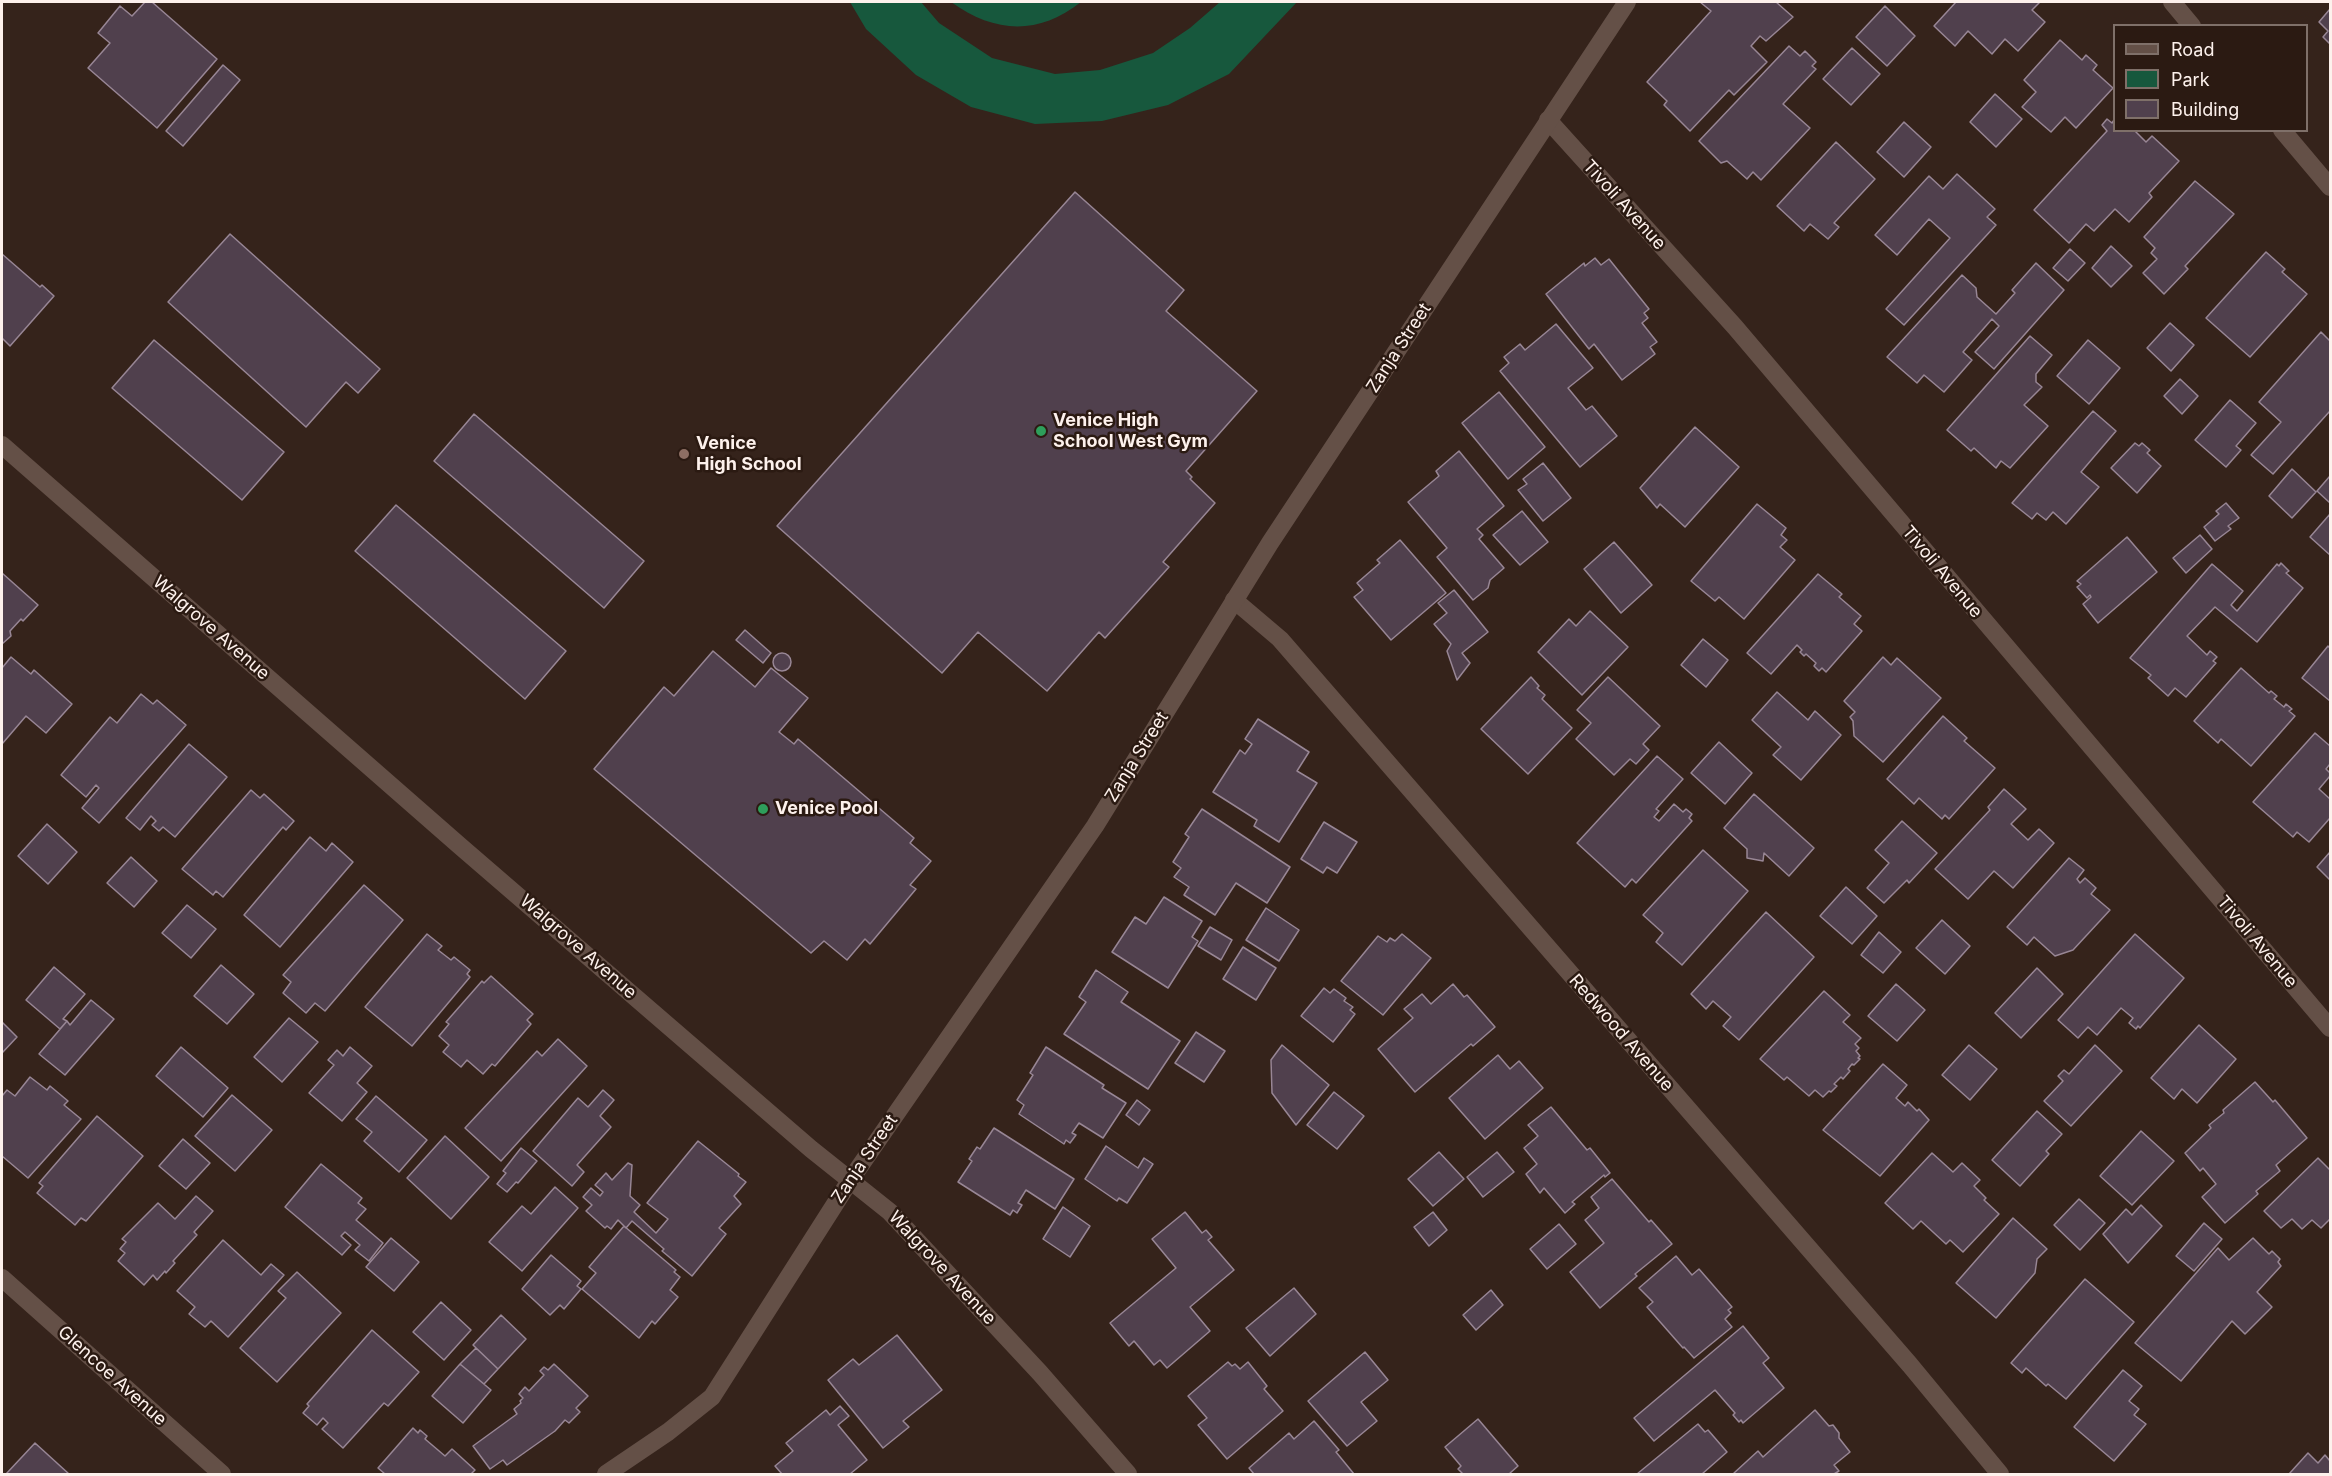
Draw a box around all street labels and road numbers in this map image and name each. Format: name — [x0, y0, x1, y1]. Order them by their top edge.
street label: Tivoli Avenue — [1578, 156, 1670, 254]
street label: Zanja Street — [1362, 299, 1436, 397]
street label: Tivoli Avenue — [1897, 522, 1987, 622]
street label: Walgrove Avenue — [148, 571, 274, 685]
street label: Zanja Street — [1101, 708, 1173, 806]
street label: Walgrove Avenue — [515, 890, 641, 1004]
street label: Tivoli Avenue — [2212, 892, 2302, 992]
street label: Redwood Avenue — [1564, 970, 1678, 1096]
street label: Zanja Street — [827, 1111, 903, 1207]
street label: Walgrove Avenue — [884, 1207, 1000, 1329]
street label: Glencoe Avenue — [53, 1322, 171, 1430]

